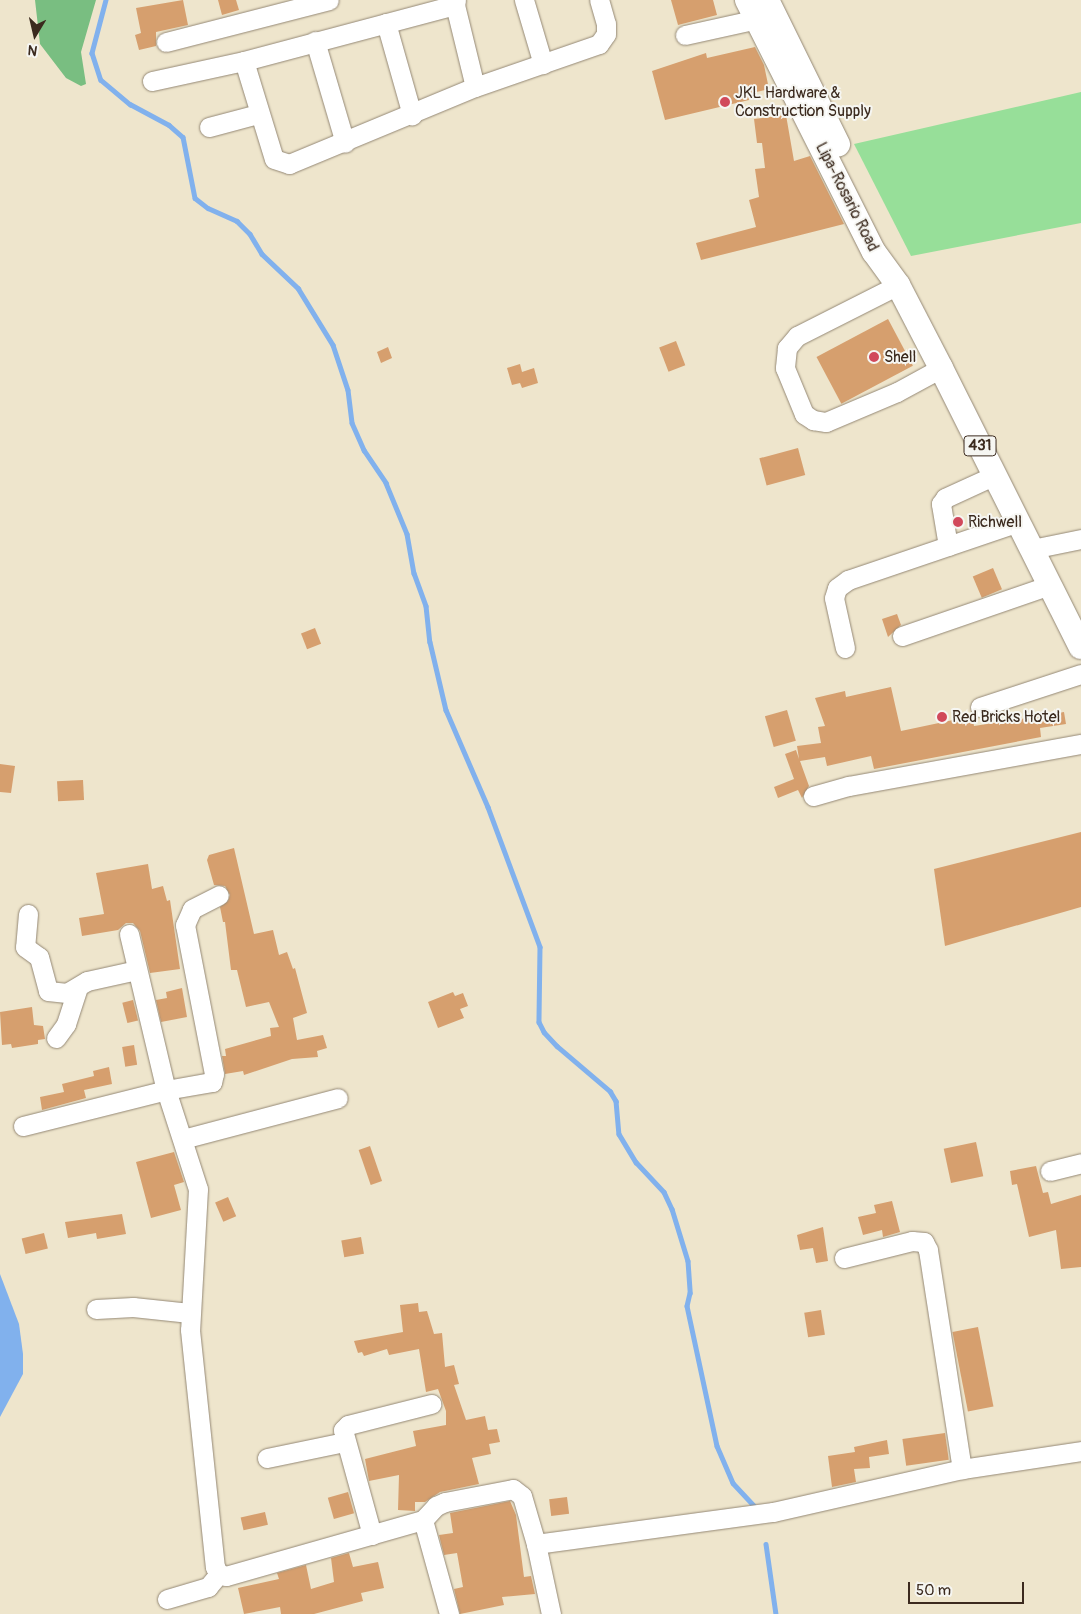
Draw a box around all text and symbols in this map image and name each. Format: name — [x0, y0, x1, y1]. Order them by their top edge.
north arrow — [10, 10, 60, 60]
text: N — [27, 41, 39, 59]
place label: JKL Hardware & Construction Supply — [735, 83, 871, 121]
marker: JKL Hardware & Construction Supply — [719, 96, 731, 108]
street label: Lipa-Rosario Road — [811, 139, 883, 255]
place label: Shell — [884, 347, 916, 367]
marker: Shell — [868, 351, 880, 363]
road number: 431 — [962, 434, 998, 458]
place label: Richwell — [968, 512, 1022, 532]
marker: Richwell — [952, 516, 964, 528]
place label: Red Bricks Hotel — [952, 707, 1060, 727]
marker: Red Bricks Hotel — [936, 711, 948, 723]
scale bar — [911, 1572, 1027, 1604]
text: 50 m — [916, 1581, 951, 1600]

